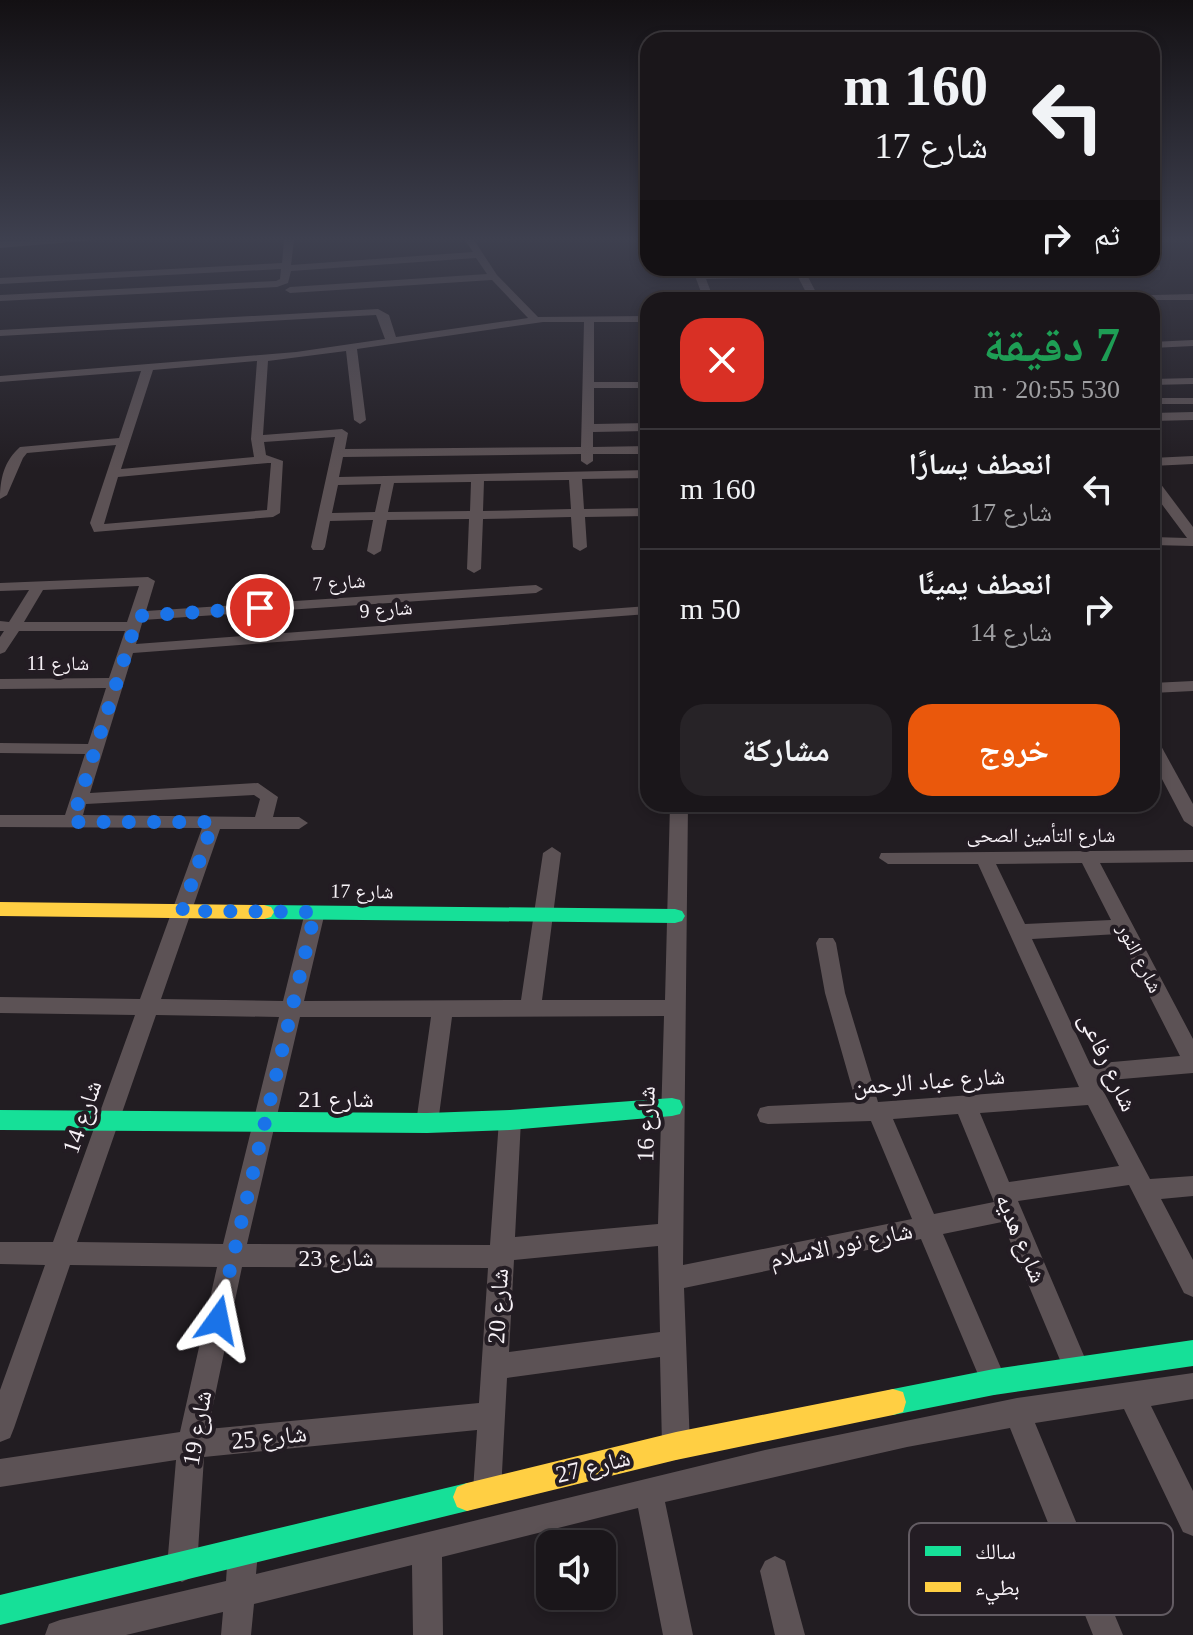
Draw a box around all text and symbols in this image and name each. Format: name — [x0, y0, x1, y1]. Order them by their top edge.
text: 160 m — [843, 55, 988, 117]
icon: left — [1016, 64, 1120, 168]
text: شارع 17 — [875, 126, 988, 166]
icon: right — [1034, 216, 1078, 260]
text: ثم — [1094, 218, 1120, 251]
button: close — [680, 318, 764, 402]
text: 7 دقيقة — [983, 318, 1120, 371]
text: 530 m · 20:55 — [973, 375, 1120, 404]
text: انعطف يسارًا — [908, 447, 1052, 480]
icon: left — [1076, 467, 1120, 511]
text: 160 m — [680, 472, 756, 505]
text: شارع 17 — [970, 498, 1052, 527]
text: انعطف يمينًا — [917, 567, 1052, 600]
street label: شارع 7 — [312, 569, 366, 597]
pin — [226, 574, 294, 642]
icon: arrive — [238, 586, 282, 630]
icon: right — [1076, 587, 1120, 631]
text: 50 m — [680, 592, 741, 625]
street label: شارع 9 — [359, 596, 413, 624]
text: شارع 14 — [970, 618, 1052, 647]
street label: شارع 11 — [27, 652, 89, 676]
button: مشاركة — [680, 704, 892, 796]
button: خروج — [908, 704, 1120, 796]
street label: شارع التأمين الصحى — [967, 823, 1115, 848]
street label: شارع 17 — [330, 879, 394, 905]
street label: شارع النور — [1111, 919, 1167, 997]
street label: شارع رفاعى — [1072, 1009, 1142, 1116]
street label: شارع عباد الرحمن — [852, 1063, 1006, 1101]
street label: شارع 14 — [57, 1077, 108, 1158]
street label: شارع 21 — [298, 1086, 374, 1114]
street label: شارع 16 — [632, 1086, 662, 1162]
street label: شارع هديه — [989, 1190, 1051, 1287]
street label: شارع نور الاسلام — [767, 1217, 915, 1276]
street label: شارع 23 — [298, 1245, 374, 1273]
street label: شارع 20 — [483, 1268, 515, 1345]
position arrow — [176, 1278, 260, 1362]
street label: شارع 19 — [178, 1389, 218, 1468]
street label: شارع 25 — [230, 1420, 308, 1456]
street label: شارع 27 — [553, 1444, 633, 1490]
legend — [909, 1523, 1173, 1615]
map controls — [536, 1530, 616, 1610]
button: sound — [536, 1530, 616, 1610]
text: سالك — [975, 1539, 1016, 1564]
text: بطيء — [975, 1575, 1020, 1605]

